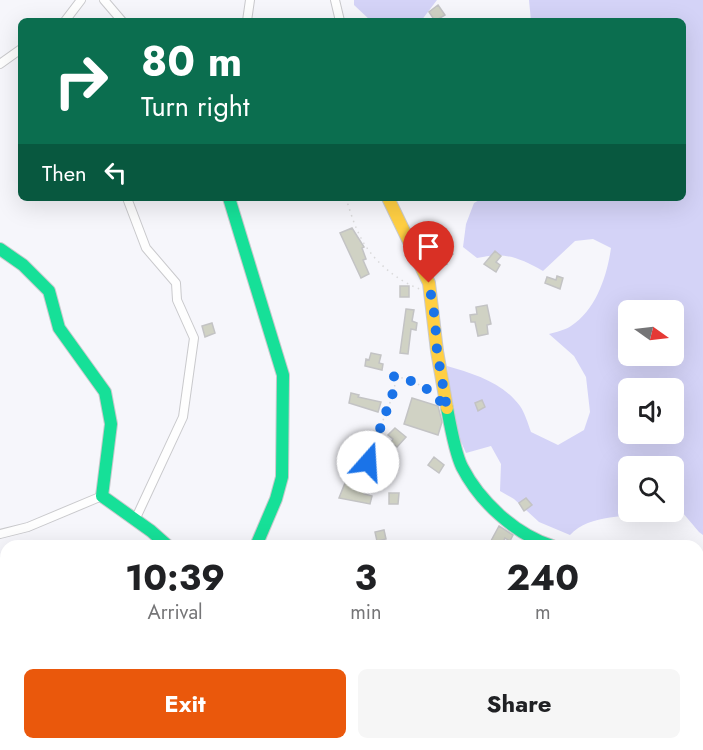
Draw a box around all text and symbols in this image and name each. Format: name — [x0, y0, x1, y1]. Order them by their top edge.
text: 80 m — [141, 31, 242, 92]
icon: right — [42, 42, 120, 120]
text: Turn right — [141, 87, 249, 126]
icon: left — [99, 156, 132, 189]
text: Then — [42, 157, 87, 189]
pin — [403, 221, 454, 283]
icon: arrive — [412, 230, 445, 263]
north arrow — [618, 300, 684, 366]
map controls — [618, 300, 684, 522]
button: sound — [618, 378, 684, 444]
position arrow — [336, 430, 400, 494]
button: search — [618, 456, 684, 522]
text: 10:39 — [125, 551, 225, 603]
text: 3 — [355, 551, 377, 603]
text: 240 — [506, 551, 579, 603]
text: Arrival — [148, 598, 203, 627]
text: min — [350, 598, 381, 627]
text: m — [535, 598, 551, 627]
button: Exit — [24, 669, 346, 738]
button: Share — [358, 669, 680, 738]

